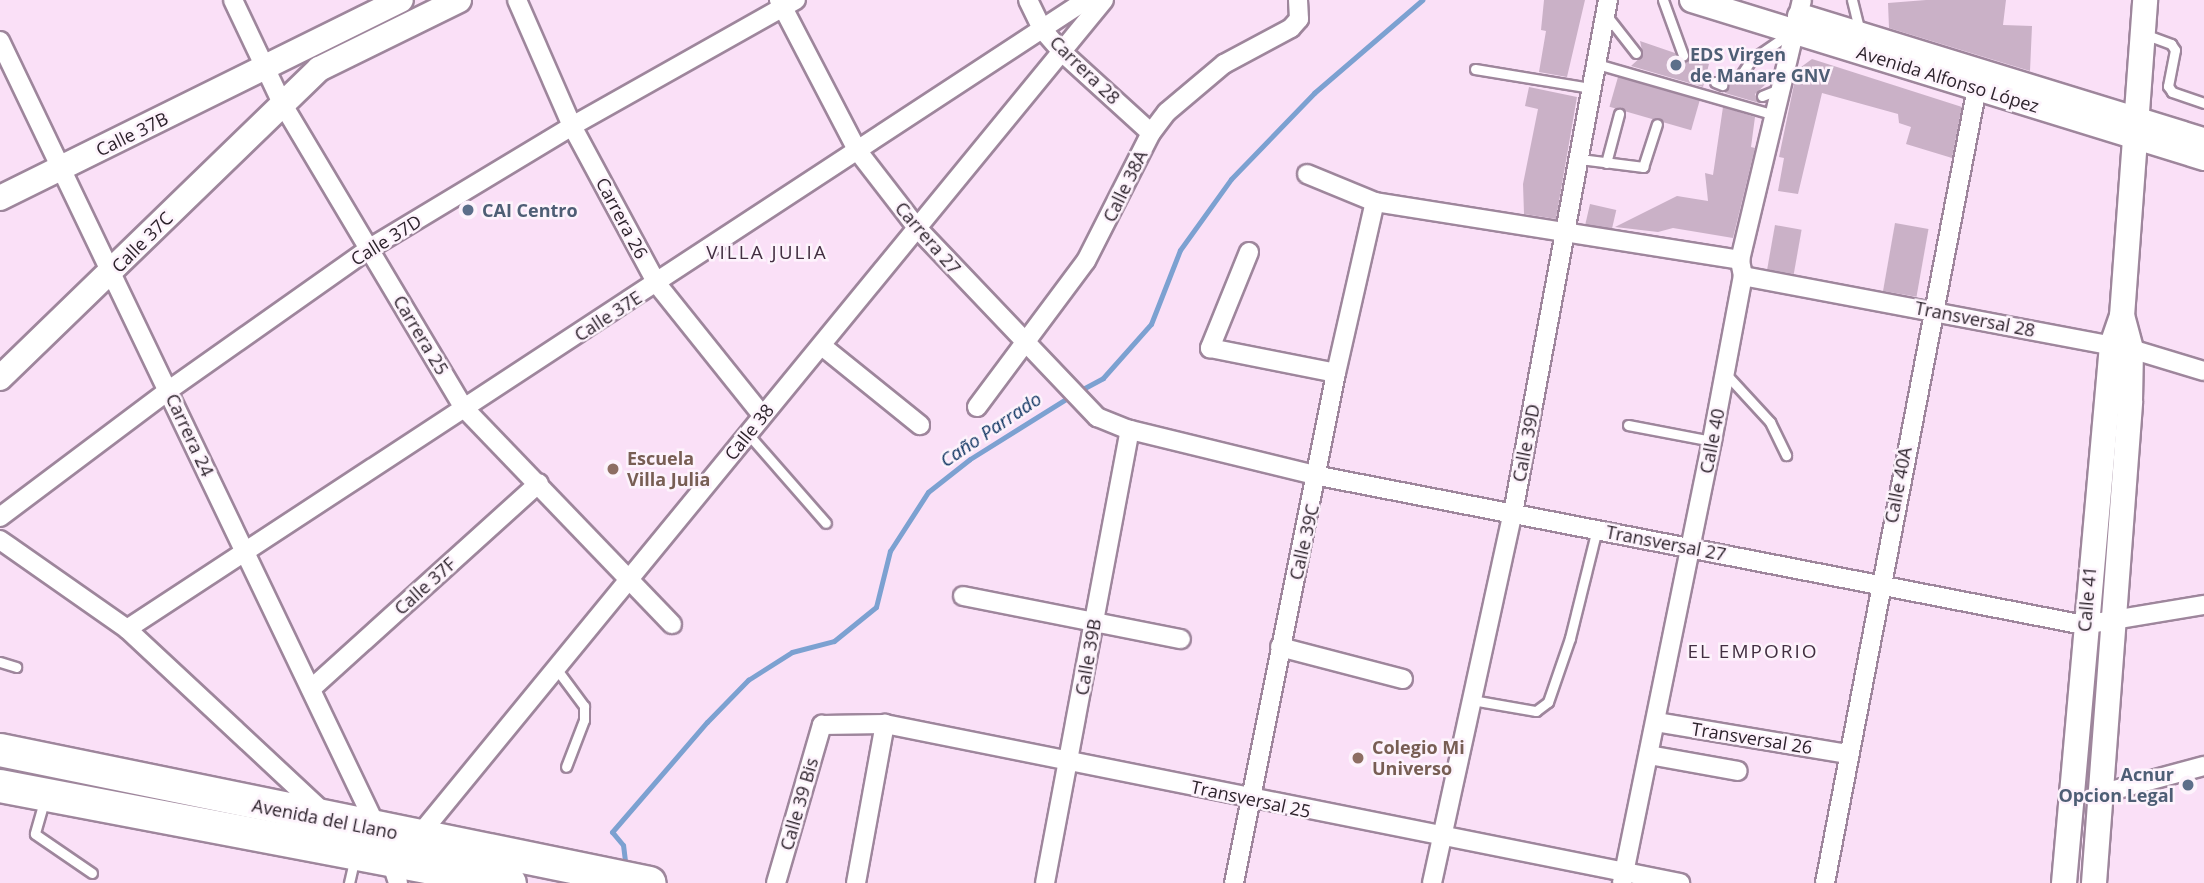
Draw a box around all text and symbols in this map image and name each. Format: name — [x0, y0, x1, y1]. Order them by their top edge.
street label: Carrera 28 — [1046, 31, 1124, 109]
street label: Avenida Alfonso López — [1854, 41, 2042, 117]
place label: EDS Virgen de Manare GNV — [1690, 44, 1830, 86]
marker: EDS Virgen de Manare GNV — [1668, 57, 1684, 73]
street label: Calle 37B — [92, 107, 172, 161]
street label: Calle 38A — [1098, 147, 1152, 225]
street label: Carrera 26 — [592, 174, 652, 262]
street label: Carrera 27 — [891, 197, 965, 279]
place label: CAI Centro — [482, 199, 578, 221]
marker: CAI Centro — [460, 202, 476, 218]
street label: Calle 37C — [107, 207, 177, 277]
street label: Calle 37D — [347, 210, 425, 270]
district label: VILLA JULIA — [708, 242, 826, 264]
street label: Calle 37E — [570, 286, 646, 346]
street label: Carrera 25 — [389, 291, 453, 379]
street label: Transversal 28 — [1913, 297, 2037, 341]
water label: Caño Parrado — [936, 388, 1046, 472]
street label: Carrera 24 — [161, 390, 219, 480]
street label: Calle 38 — [720, 400, 778, 464]
street label: Calle 39D — [1508, 402, 1544, 484]
street label: Calle 40 — [1695, 407, 1729, 475]
street label: Calle 40A — [1880, 445, 1916, 525]
place label: Escuela Villa Julia — [627, 448, 710, 490]
marker: Escuela Villa Julia — [605, 461, 621, 477]
street label: Calle 39C — [1285, 502, 1323, 582]
street label: Transversal 27 — [1604, 521, 1728, 565]
street label: Calle 37F — [390, 553, 460, 619]
street label: Calle 41 — [2073, 565, 2101, 633]
street label: Calle 39B — [1071, 617, 1105, 697]
district label: EL EMPORIO — [1689, 641, 1817, 663]
street label: Transversal 26 — [1690, 718, 1814, 758]
place label: Colegio Mi Universo — [1372, 737, 1465, 780]
marker: Colegio Mi Universo — [1350, 750, 1366, 766]
street label: Calle 39 Bis — [775, 755, 823, 853]
place label: Acnur Opcion Legal — [2059, 764, 2174, 806]
street label: Transversal 25 — [1189, 776, 1313, 822]
marker: Acnur Opcion Legal — [2180, 777, 2196, 793]
street label: Avenida del Llano — [250, 794, 400, 844]

